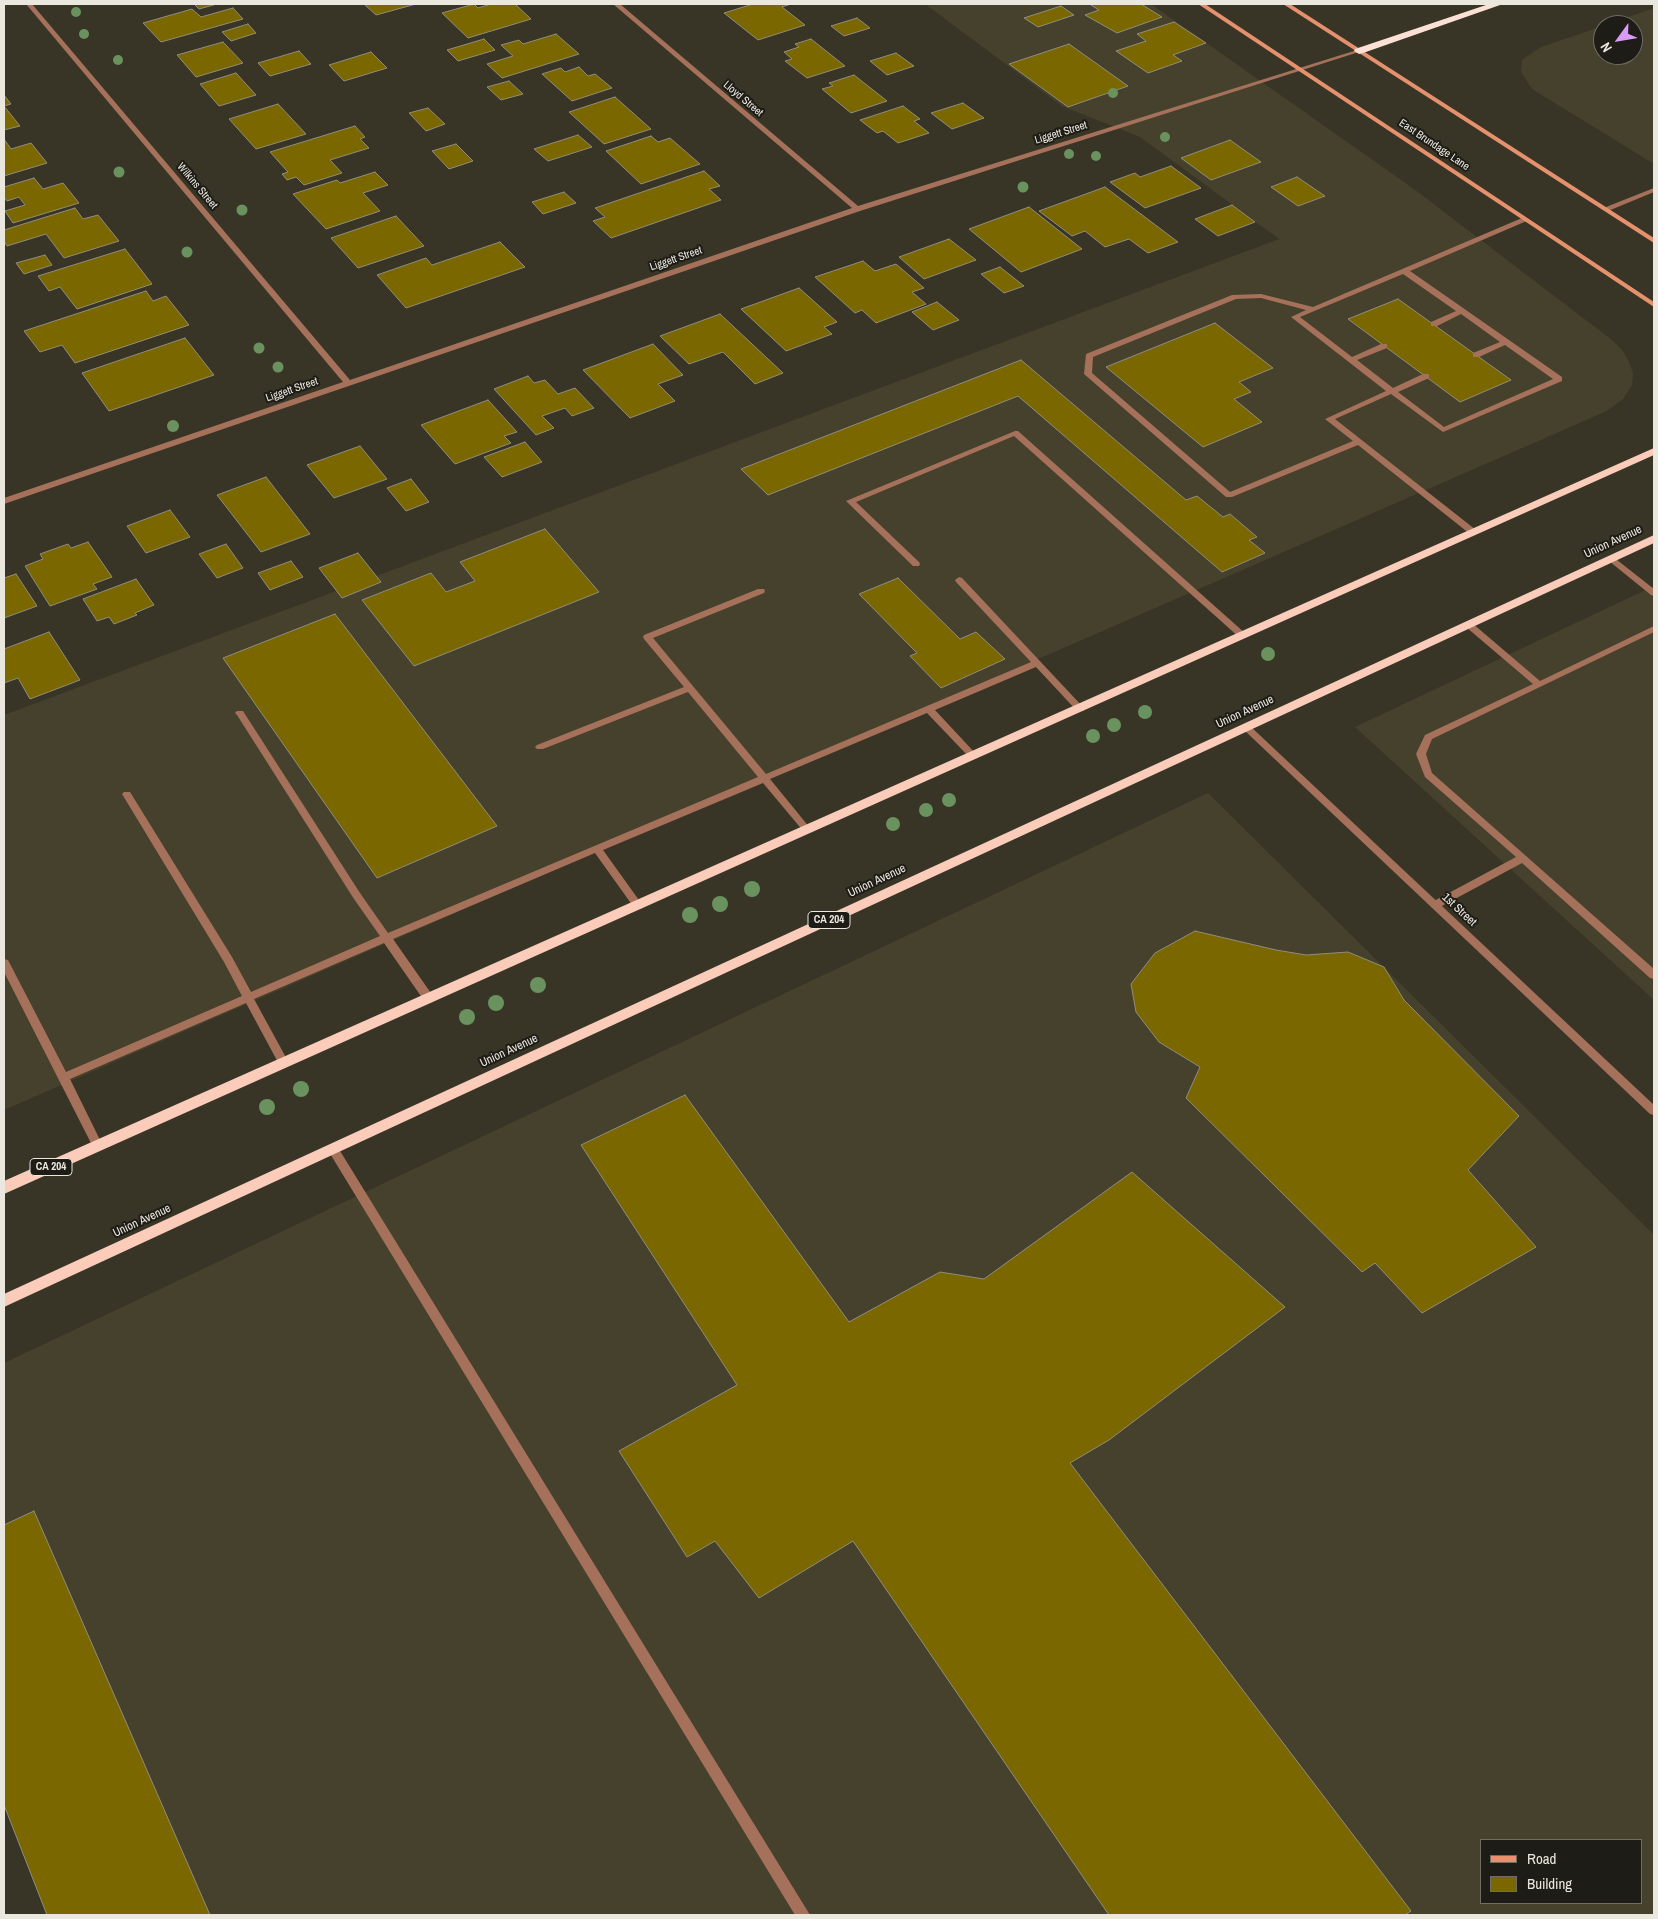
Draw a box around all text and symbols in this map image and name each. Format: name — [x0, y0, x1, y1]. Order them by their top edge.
north arrow — [1593, 15, 1643, 65]
text: N — [1596, 39, 1616, 56]
street label: Lloyd Street — [720, 78, 766, 120]
street label: East Brundage Lane — [1396, 117, 1472, 173]
street label: Liggett Street — [1033, 119, 1089, 147]
street label: Wilkins Street — [174, 160, 220, 212]
street label: Liggett Street — [648, 244, 704, 274]
street label: Liggett Street — [264, 375, 320, 405]
street label: Union Avenue — [1582, 522, 1644, 562]
street label: Union Avenue — [1214, 692, 1276, 732]
street label: Union Avenue — [846, 861, 908, 901]
street label: 1st Street — [1439, 890, 1479, 930]
road number: CA 204 — [808, 912, 850, 928]
street label: Union Avenue — [478, 1031, 540, 1071]
road number: CA 204 — [30, 1158, 72, 1176]
street label: Union Avenue — [111, 1201, 173, 1241]
legend — [1480, 1839, 1643, 1904]
text: Road — [1527, 1848, 1556, 1869]
text: Building — [1527, 1873, 1572, 1894]

